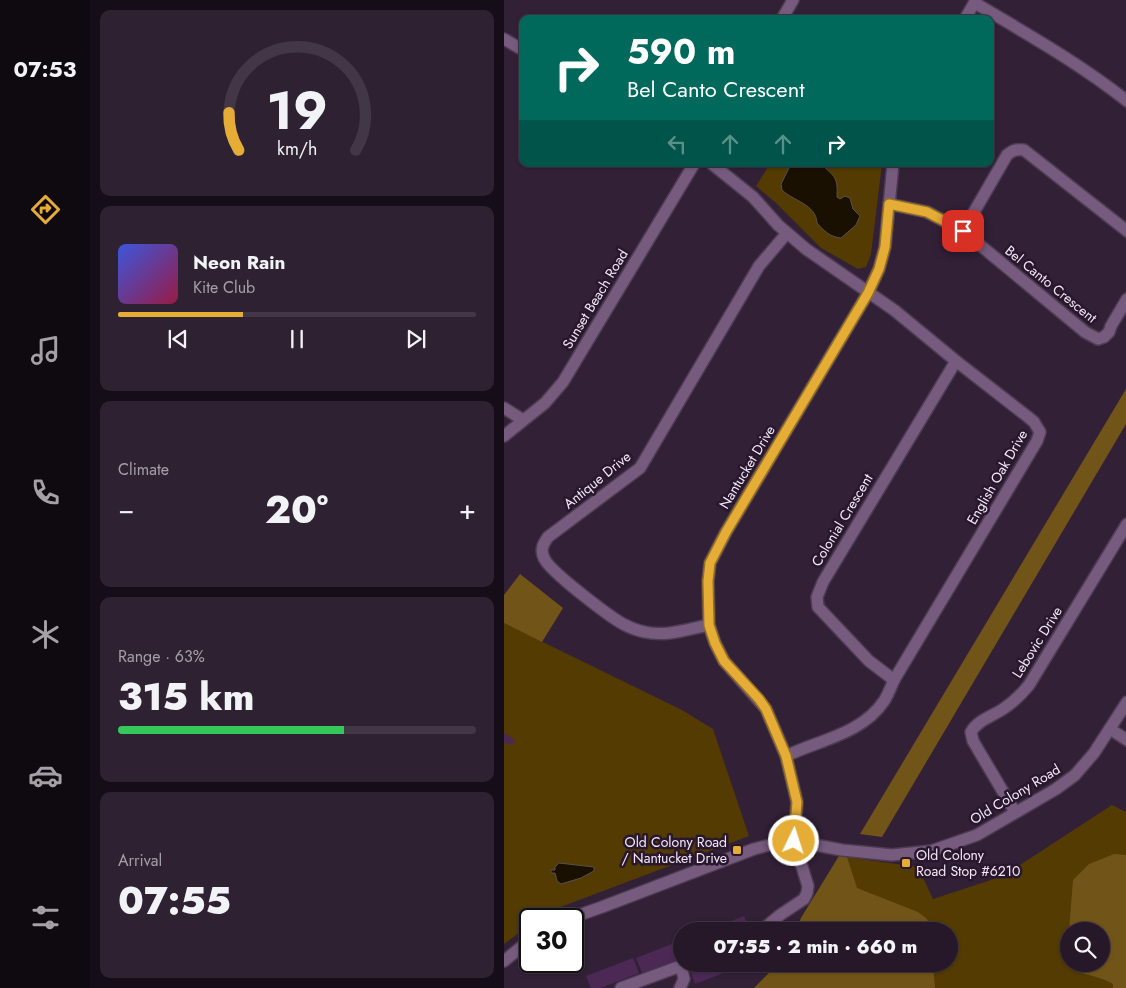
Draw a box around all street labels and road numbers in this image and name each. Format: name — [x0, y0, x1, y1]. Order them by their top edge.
street label: Bel Canto Crescent — [1001, 241, 1102, 328]
street label: Sunset Beach Road — [557, 245, 633, 353]
street label: Nantucket Drive — [714, 421, 780, 513]
street label: English Oak Drive — [962, 426, 1032, 528]
street label: Antique Drive — [559, 447, 635, 513]
street label: Colonial Crescent — [806, 469, 878, 570]
street label: Lebovic Drive — [1007, 602, 1067, 682]
street label: Old Colony Road — [966, 759, 1064, 829]

